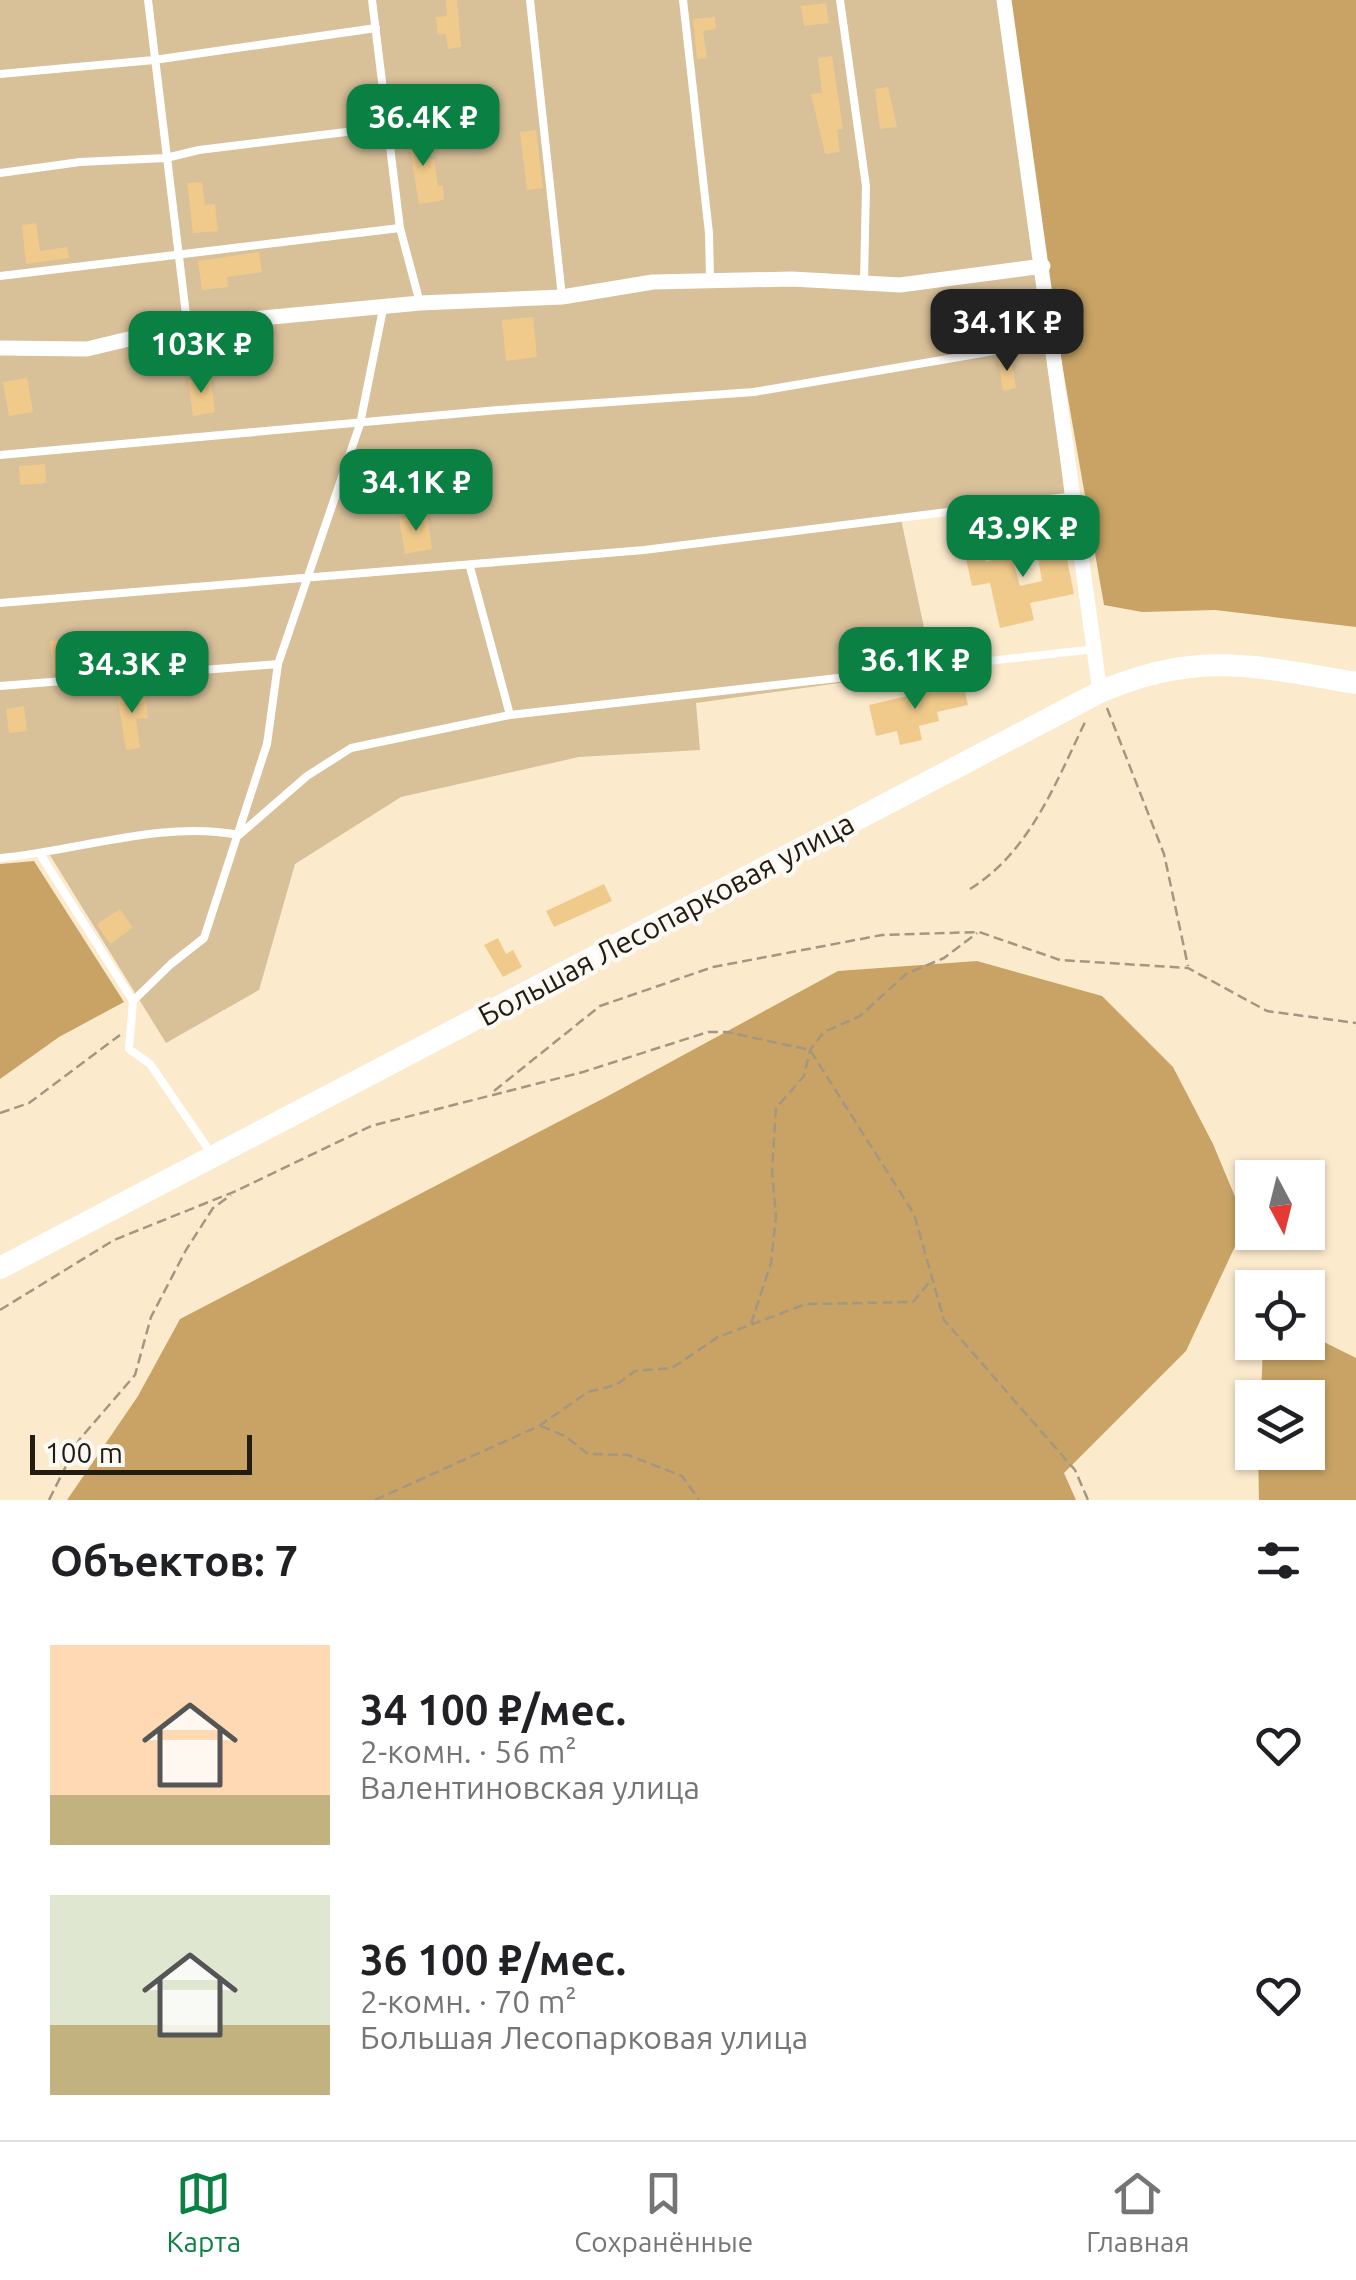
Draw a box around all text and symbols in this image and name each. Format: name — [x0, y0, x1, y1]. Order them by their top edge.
pin: 36.4K ₽ — [331, 84, 515, 169]
text: 36.4K ₽ — [369, 98, 477, 134]
pin: 34.1K ₽ — [915, 289, 1099, 374]
text: 34.1K ₽ — [953, 303, 1061, 339]
pin: 103K ₽ — [120, 311, 282, 396]
text: 103K ₽ — [150, 325, 252, 361]
pin: 34.1K ₽ — [324, 449, 508, 534]
text: 34.1K ₽ — [362, 463, 470, 499]
pin: 43.9K ₽ — [931, 495, 1115, 580]
text: 43.9K ₽ — [969, 509, 1077, 545]
pin: 36.1K ₽ — [823, 627, 1007, 712]
pin: 34.3K ₽ — [40, 631, 224, 716]
text: 36.1K ₽ — [861, 641, 969, 677]
text: 34.3K ₽ — [78, 645, 186, 681]
street label: Большая Лесопарковая улица — [472, 805, 860, 1033]
north arrow — [1235, 1160, 1325, 1250]
map controls — [1235, 1160, 1325, 1470]
button: locate — [1235, 1270, 1325, 1360]
button: layers — [1235, 1380, 1325, 1470]
scale bar — [30, 1430, 252, 1474]
text: 100 m — [45, 1437, 123, 1468]
icon: filters — [1251, 1533, 1306, 1588]
text: Объектов: 7 — [50, 1537, 298, 1584]
icon: home — [130, 1685, 250, 1805]
text: 34 100 ₽/мес. — [360, 1686, 626, 1733]
icon: heart — [1251, 1718, 1306, 1773]
text: 2-комн. · 56 m² — [360, 1733, 577, 1769]
text: Валентиновская улица — [360, 1769, 700, 1805]
icon: home — [130, 1935, 250, 2055]
text: 36 100 ₽/мес. — [360, 1936, 626, 1983]
icon: heart — [1251, 1968, 1306, 2023]
text: 2-комн. · 70 m² — [360, 1983, 577, 2019]
text: Большая Лесопарковая улица — [360, 2019, 808, 2055]
tab: Карта — [167, 2166, 241, 2257]
tab: Сохранённые — [574, 2166, 753, 2257]
tab: Главная — [1086, 2166, 1189, 2257]

